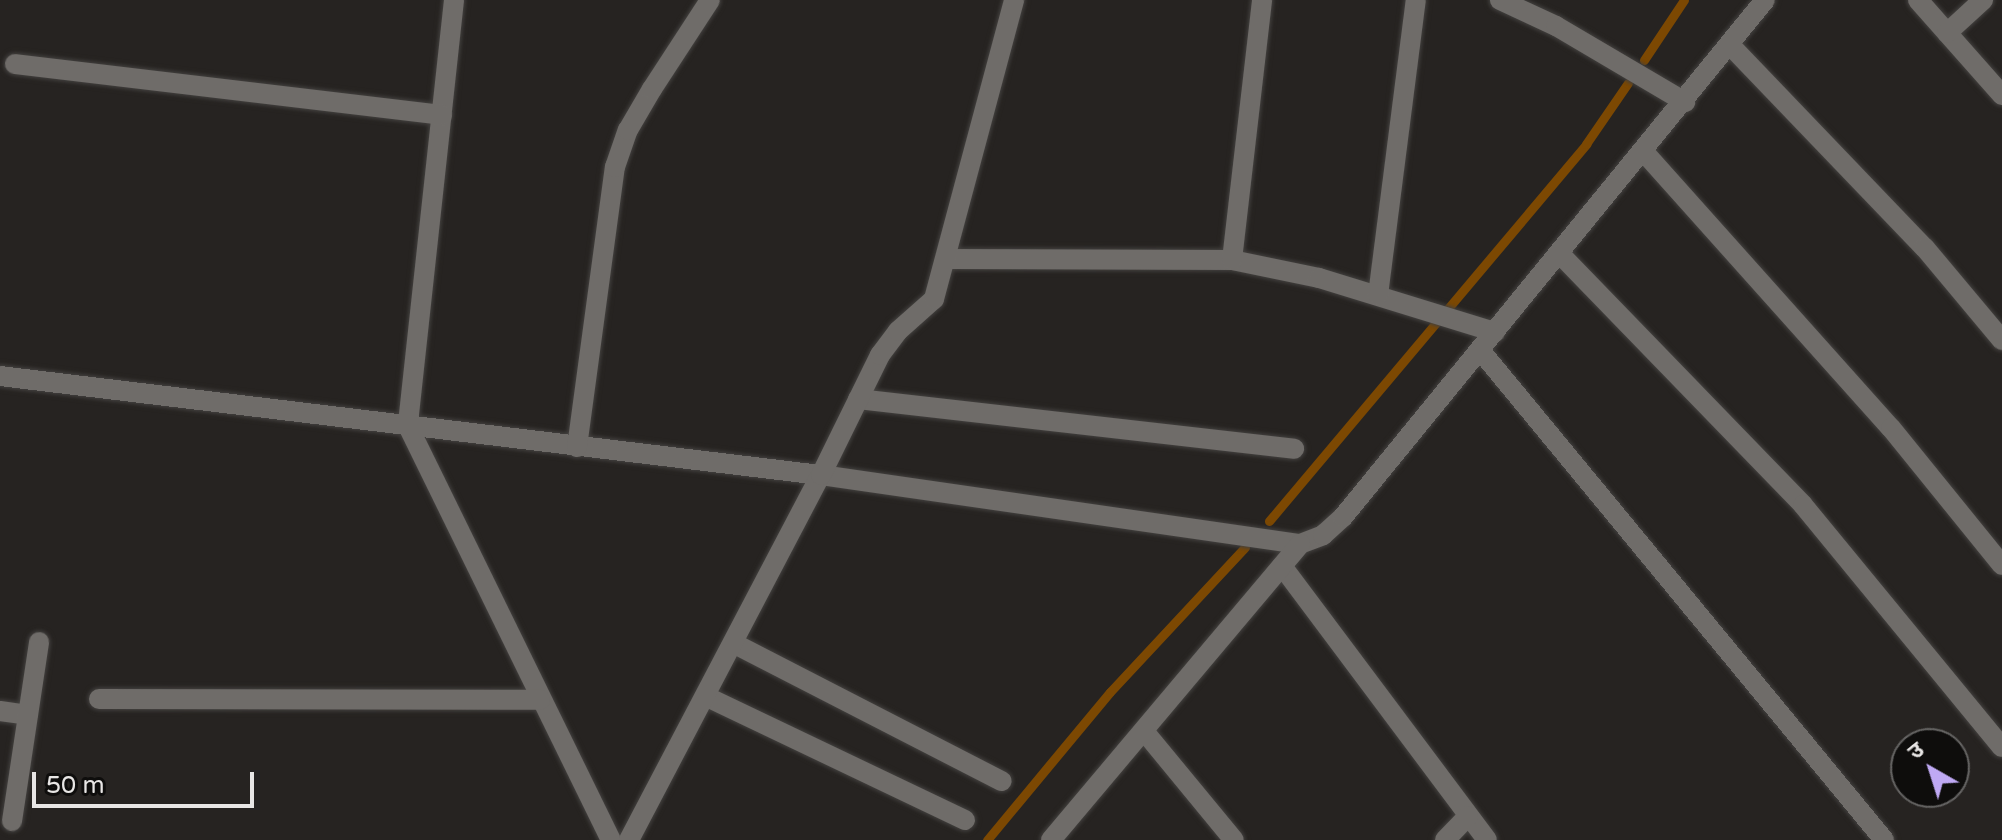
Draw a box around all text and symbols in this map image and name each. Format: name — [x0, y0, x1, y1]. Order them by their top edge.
north arrow — [1890, 728, 1970, 808]
text: उ — [1903, 737, 1929, 765]
scale bar — [36, 756, 258, 806]
text: 50 m — [46, 771, 104, 800]

